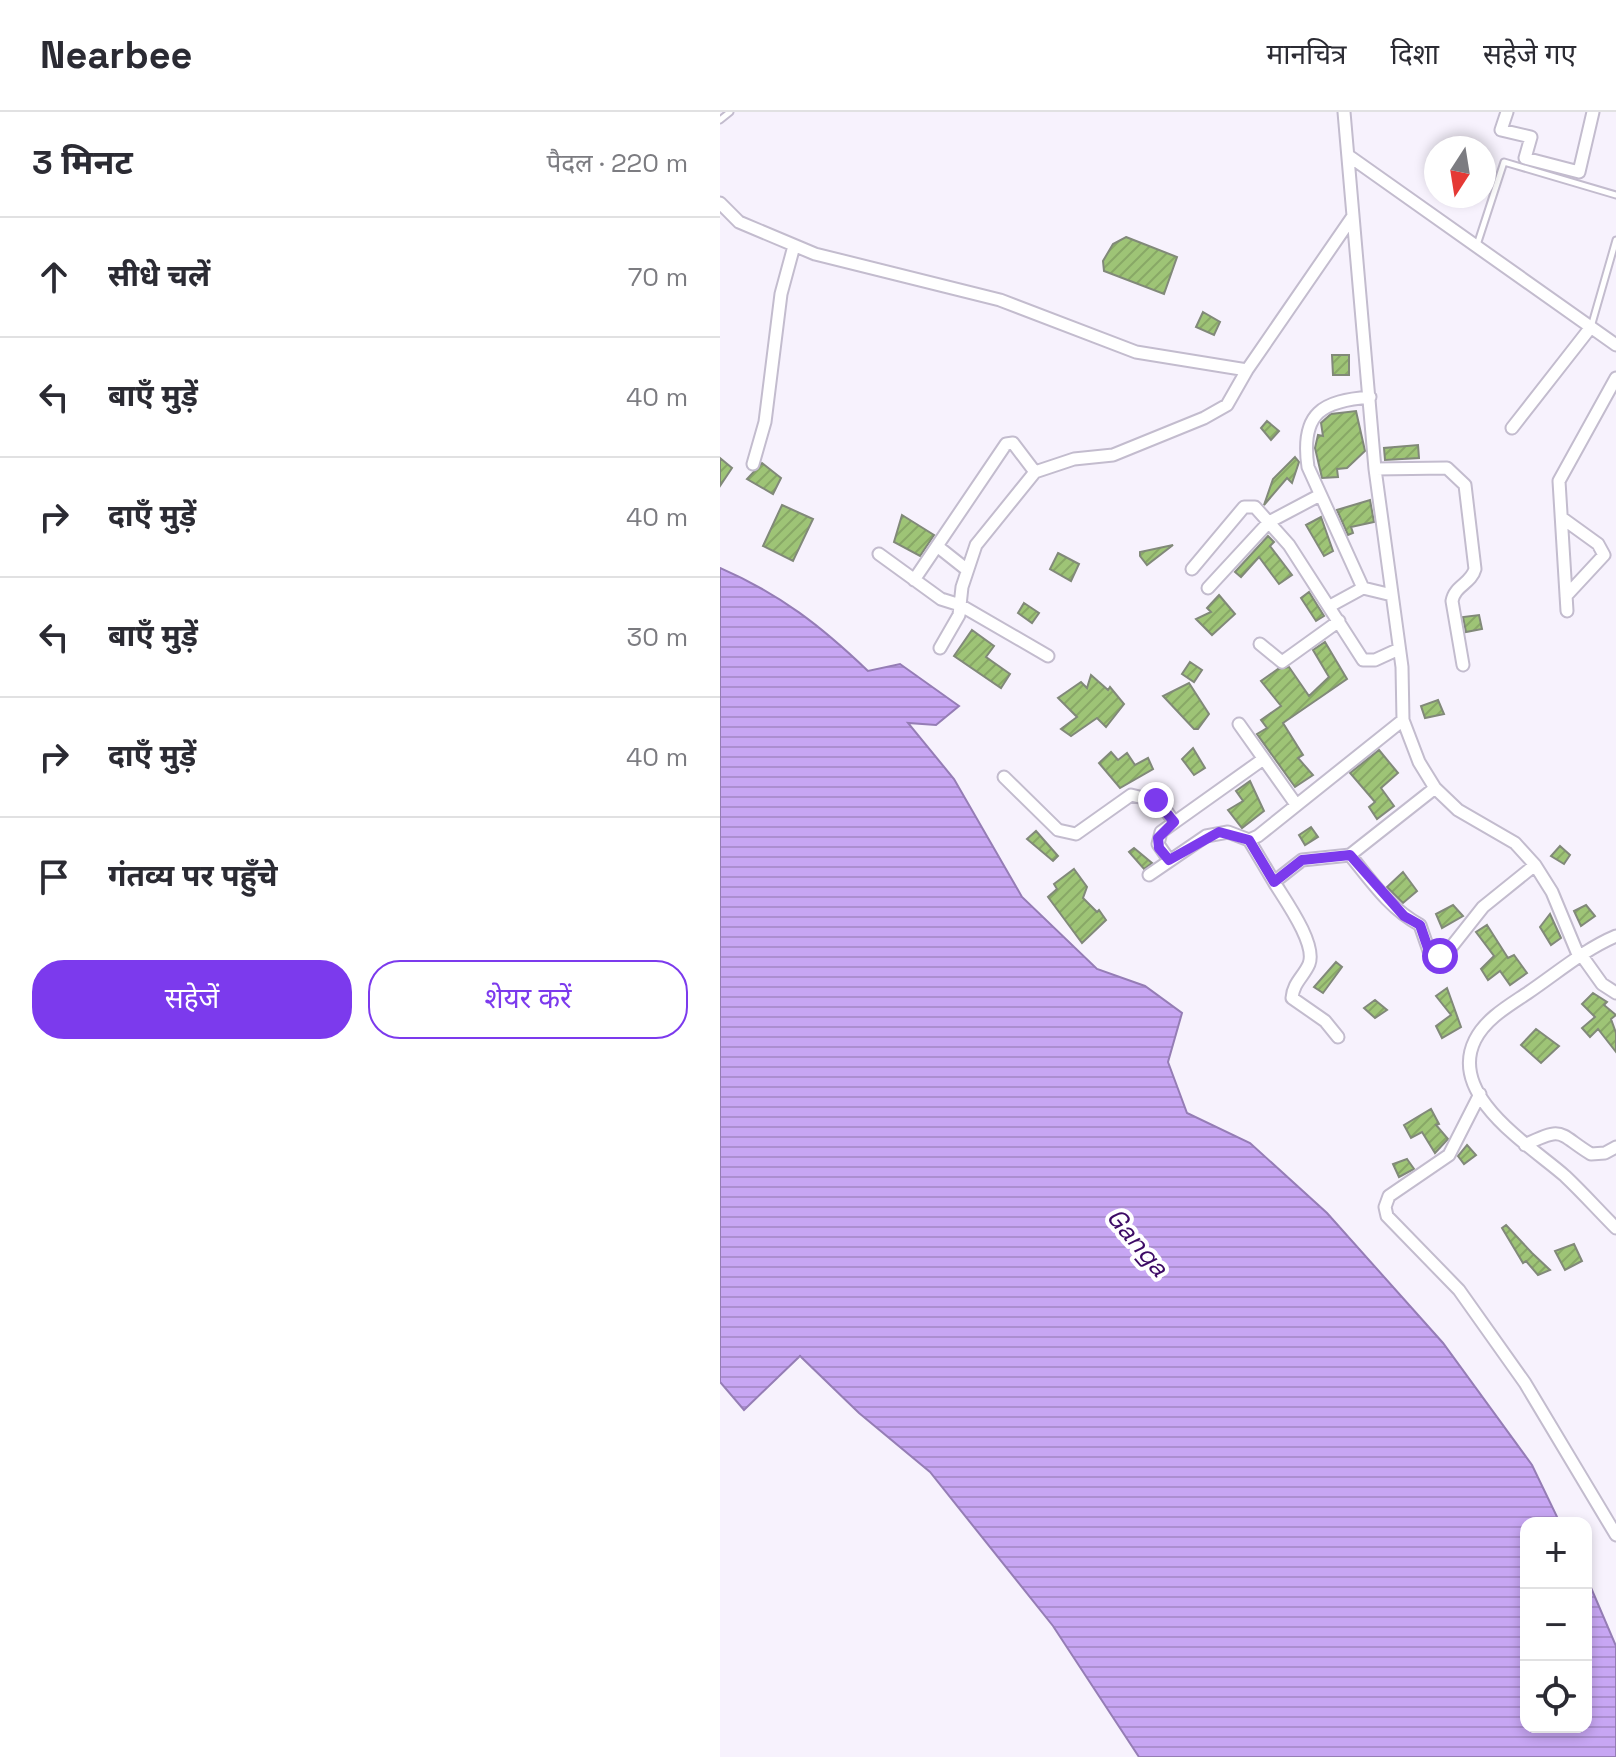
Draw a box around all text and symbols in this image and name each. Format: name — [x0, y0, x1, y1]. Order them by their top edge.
text: Nearbee — [40, 31, 193, 79]
text: मानचित्र — [1267, 36, 1347, 72]
text: दिशा — [1391, 36, 1439, 72]
text: सहेजे गए — [1483, 36, 1576, 72]
north arrow — [1424, 136, 1496, 208]
text: 3 मिनट — [32, 141, 133, 184]
text: पैदल · 220 m — [547, 146, 688, 180]
icon: ahead — [32, 255, 76, 299]
text: सीधे चलें — [108, 256, 210, 295]
text: 70 m — [628, 260, 688, 294]
icon: left — [32, 375, 76, 419]
text: बाएँ मुड़ें — [108, 376, 198, 415]
text: 40 m — [626, 380, 688, 414]
icon: right — [32, 495, 76, 539]
text: दाएँ मुड़ें — [108, 496, 196, 535]
text: 40 m — [626, 500, 688, 534]
icon: left — [32, 615, 76, 659]
text: बाएँ मुड़ें — [108, 616, 198, 655]
text: 30 m — [627, 620, 688, 654]
icon: right — [32, 735, 76, 779]
text: दाएँ मुड़ें — [108, 736, 196, 775]
text: 40 m — [626, 740, 688, 774]
route end — [1138, 782, 1174, 818]
icon: arrive — [32, 855, 76, 899]
text: गंतव्य पर पहुँचे — [108, 856, 277, 895]
route start — [1422, 938, 1458, 974]
button: सहेजें — [32, 960, 352, 1039]
button: शेयर करें — [368, 960, 688, 1039]
water label: Ganga — [1099, 1201, 1177, 1284]
map controls — [1520, 1517, 1592, 1733]
button: + — [1520, 1517, 1592, 1589]
button: − — [1520, 1589, 1592, 1661]
button: locate — [1520, 1661, 1592, 1733]

